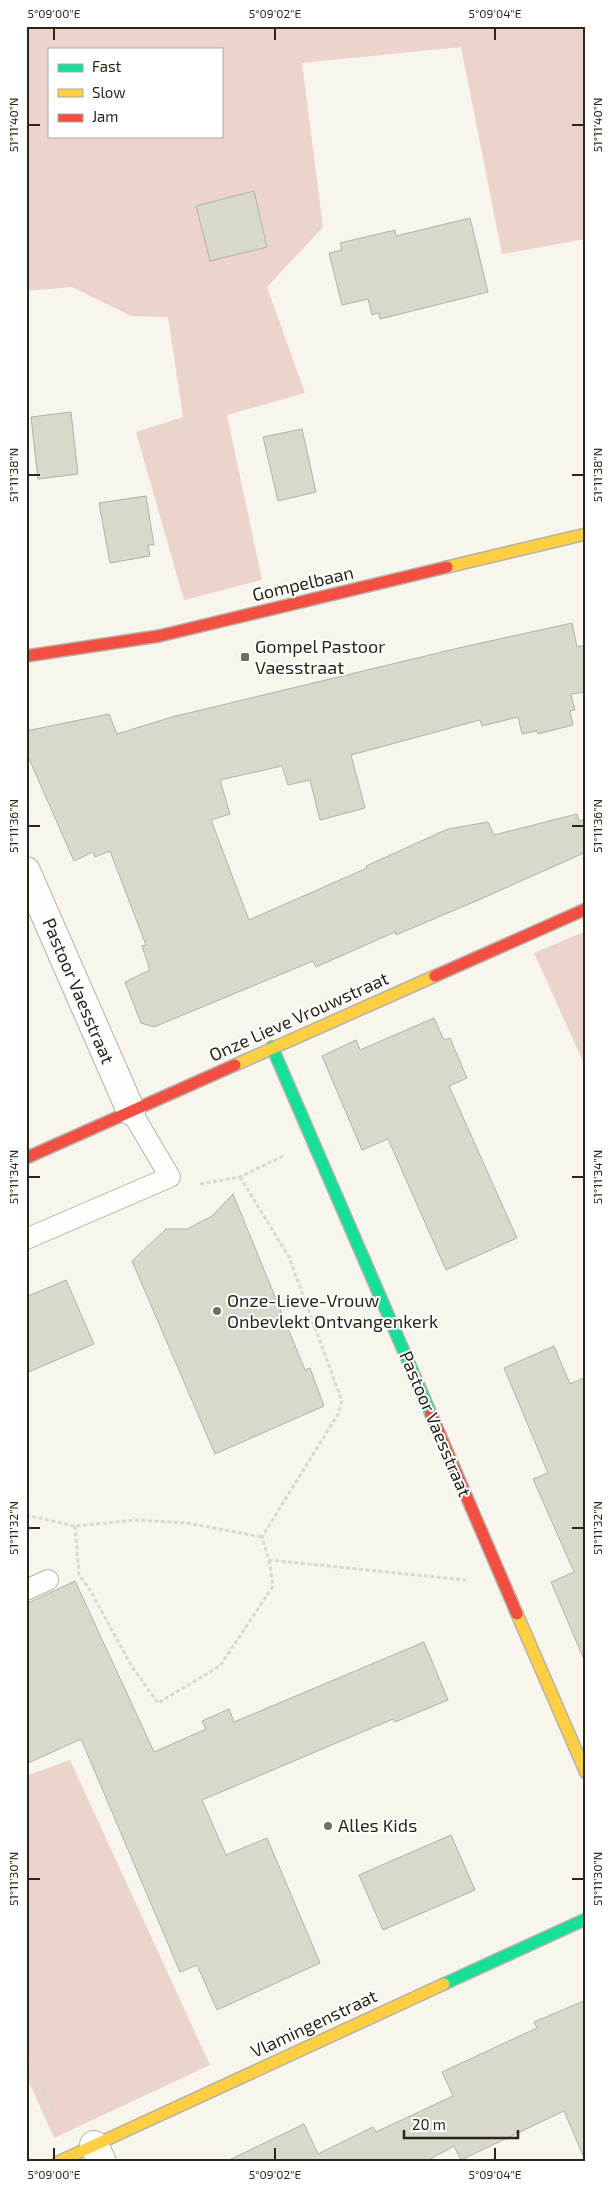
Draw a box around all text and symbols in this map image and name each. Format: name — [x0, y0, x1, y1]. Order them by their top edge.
text: 5°09'00"E — [28, 6, 81, 20]
text: 5°09'02"E — [249, 6, 301, 20]
text: 5°09'04"E — [469, 6, 522, 20]
legend — [48, 48, 222, 138]
text: Fast — [92, 57, 122, 75]
text: Slow — [92, 83, 126, 101]
text: 51°11'40"N — [6, 98, 20, 152]
text: 51°11'40"N — [590, 98, 604, 152]
text: Jam — [92, 107, 118, 125]
text: 51°11'38"N — [6, 448, 20, 502]
text: 51°11'38"N — [590, 448, 604, 502]
street label: Gompelbaan — [250, 561, 356, 605]
place label: Gompel Pastoor Vaesstraat — [255, 635, 385, 678]
marker: Gompel Pastoor Vaesstraat — [239, 651, 251, 663]
text: 51°11'36"N — [6, 799, 20, 853]
text: 51°11'36"N — [590, 799, 604, 853]
street label: Pastoor Vaesstraat — [38, 914, 120, 1067]
street label: Onze Lieve Vrouwstraat — [206, 967, 392, 1066]
text: 51°11'34"N — [6, 1150, 20, 1204]
text: 51°11'34"N — [590, 1150, 604, 1204]
place label: Onze-Lieve-Vrouw Onbevlekt Ontvangenkerk — [227, 1289, 438, 1332]
marker: Onze-Lieve-Vrouw Onbevlekt Ontvangenkerk — [211, 1305, 223, 1317]
street label: Pastoor Vaesstraat — [395, 1347, 477, 1500]
text: 51°11'32"N — [6, 1501, 20, 1555]
text: 51°11'32"N — [590, 1501, 604, 1555]
place label: Alles Kids — [338, 1814, 417, 1836]
marker: Alles Kids — [322, 1820, 334, 1832]
text: 51°11'30"N — [6, 1852, 20, 1906]
text: 51°11'30"N — [590, 1852, 604, 1906]
street label: Vlamingenstraat — [247, 1984, 380, 2062]
scale bar — [404, 2108, 518, 2140]
text: 20 m — [412, 2115, 446, 2133]
text: 5°09'00"E — [28, 2167, 81, 2181]
text: 5°09'02"E — [249, 2167, 301, 2181]
text: 5°09'04"E — [469, 2167, 522, 2181]

